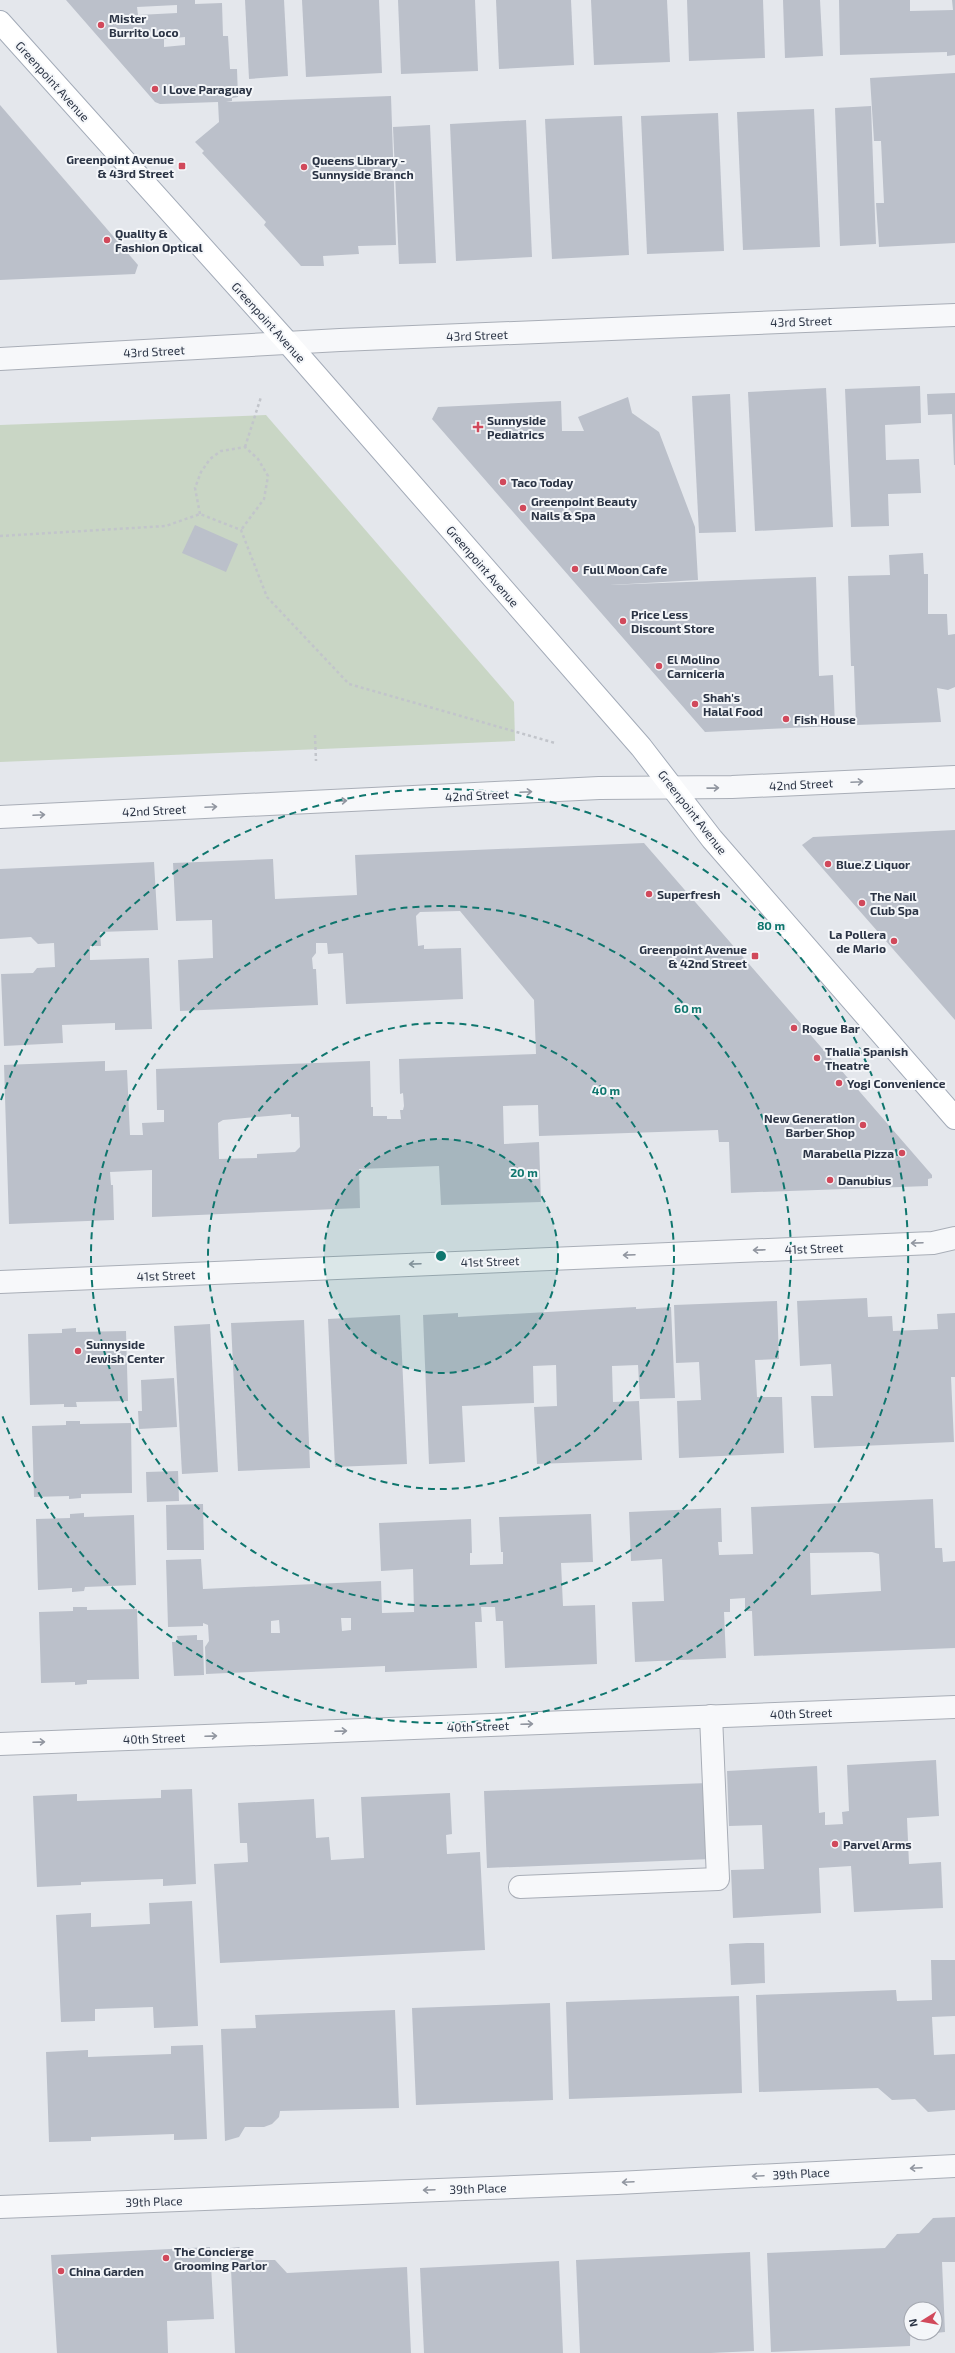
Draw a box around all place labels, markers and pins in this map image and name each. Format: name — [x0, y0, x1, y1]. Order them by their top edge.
place label: Mister Burrito Loco — [109, 11, 179, 39]
marker: Mister Burrito Loco — [96, 20, 106, 30]
place label: I Love Paraguay — [163, 82, 253, 97]
marker: I Love Paraguay — [150, 84, 160, 94]
place label: Greenpoint Avenue & 43rd Street — [66, 152, 174, 180]
place label: Queens Library - Sunnyside Branch — [312, 153, 414, 182]
marker: Greenpoint Avenue & 43rd Street — [177, 161, 187, 171]
marker: Queens Library - Sunnyside Branch — [299, 162, 309, 172]
place label: Quality & Fashion Optical — [115, 226, 203, 254]
marker: Quality & Fashion Optical — [102, 235, 112, 245]
place label: Sunnyside Pediatrics — [487, 413, 546, 441]
marker: Sunnyside Pediatrics — [472, 421, 484, 433]
place label: Taco Today — [511, 475, 574, 490]
marker: Taco Today — [498, 477, 508, 487]
place label: Greenpoint Beauty Nails & Spa — [531, 494, 637, 522]
marker: Greenpoint Beauty Nails & Spa — [518, 503, 528, 513]
place label: Full Moon Cafe — [583, 562, 667, 576]
marker: Full Moon Cafe — [570, 564, 580, 574]
place label: Price Less Discount Store — [631, 607, 715, 635]
marker: Price Less Discount Store — [618, 616, 628, 626]
place label: El Molino Carniceria — [667, 652, 725, 680]
marker: El Molino Carniceria — [654, 661, 664, 671]
place label: Shah's Halal Food — [703, 690, 763, 718]
marker: Shah's Halal Food — [690, 699, 700, 709]
place label: Fish House — [794, 712, 856, 726]
marker: Fish House — [781, 714, 791, 724]
place label: Blue.Z Liquor — [836, 857, 910, 871]
marker: Blue.Z Liquor — [823, 859, 833, 869]
place label: Superfresh — [657, 887, 720, 901]
marker: Superfresh — [644, 889, 654, 899]
place label: The Nail Club Spa — [870, 889, 919, 917]
marker: The Nail Club Spa — [857, 898, 867, 908]
place label: La Pollera de Mario — [829, 927, 886, 955]
marker: La Pollera de Mario — [889, 936, 899, 946]
place label: Greenpoint Avenue & 42nd Street — [639, 942, 747, 970]
marker: Greenpoint Avenue & 42nd Street — [750, 951, 760, 961]
place label: Rogue Bar — [802, 1021, 860, 1035]
marker: Rogue Bar — [789, 1023, 799, 1033]
place label: Thalia Spanish Theatre — [825, 1044, 908, 1072]
marker: Thalia Spanish Theatre — [812, 1053, 822, 1063]
place label: Yogi Convenience — [847, 1076, 946, 1090]
marker: Yogi Convenience — [834, 1078, 844, 1088]
place label: New Generation Barber Shop — [764, 1111, 855, 1139]
marker: New Generation Barber Shop — [858, 1120, 868, 1130]
place label: Marabella Pizza — [803, 1146, 894, 1160]
marker: Marabella Pizza — [897, 1148, 907, 1158]
place label: Danubius — [838, 1173, 891, 1187]
marker: Danubius — [825, 1175, 835, 1185]
centre of rings — [434, 1249, 448, 1263]
place label: Sunnyside Jewish Center — [86, 1337, 165, 1365]
marker: Sunnyside Jewish Center — [73, 1346, 83, 1356]
place label: Parvel Arms — [843, 1837, 912, 1851]
marker: Parvel Arms — [830, 1839, 840, 1849]
place label: The Concierge Grooming Parlor — [174, 2244, 267, 2272]
marker: The Concierge Grooming Parlor — [161, 2253, 171, 2263]
place label: China Garden — [69, 2264, 144, 2278]
marker: China Garden — [56, 2266, 66, 2276]

